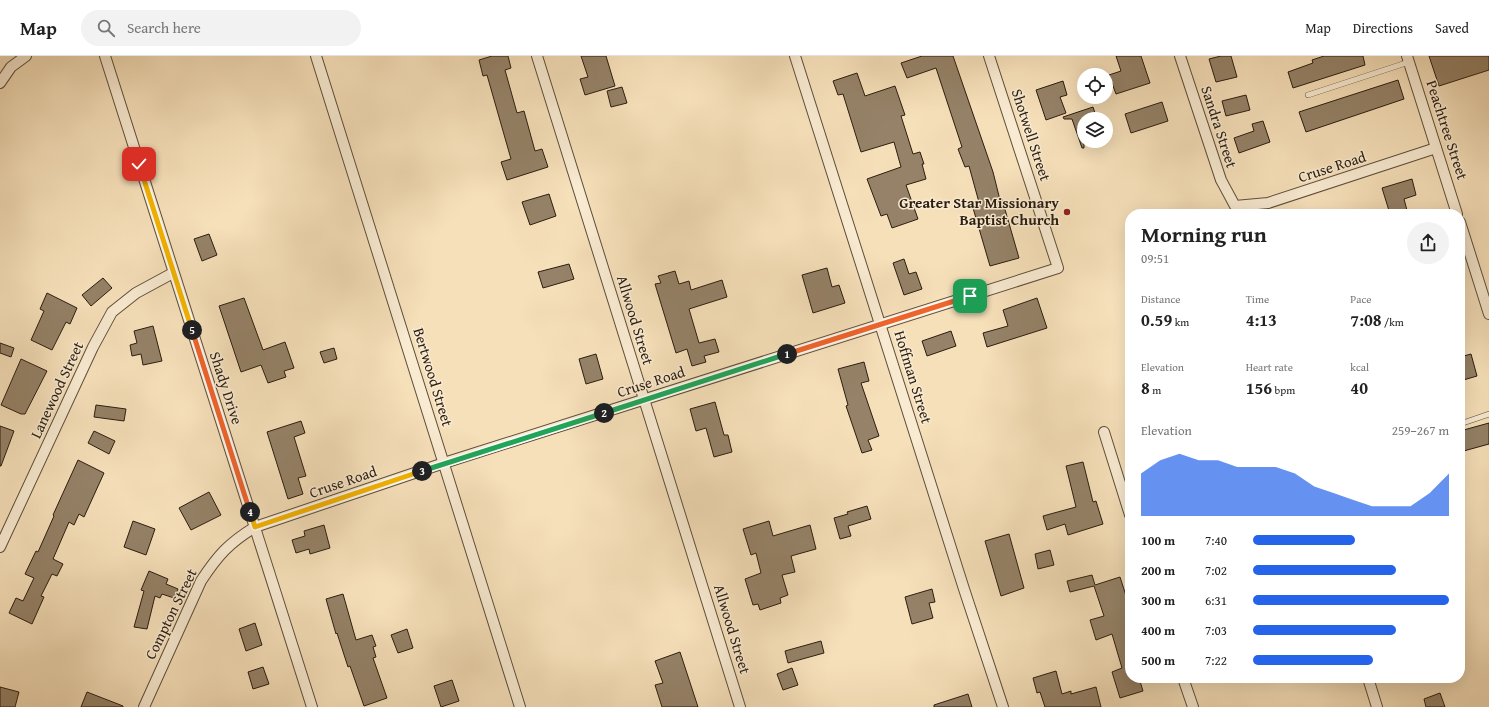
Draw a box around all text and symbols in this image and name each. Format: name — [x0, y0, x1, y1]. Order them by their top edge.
search box — [81, 10, 361, 46]
text: Map — [20, 14, 57, 42]
icon: search — [95, 17, 117, 39]
text: Search here — [127, 17, 201, 38]
text: Map — [1305, 18, 1331, 38]
text: Directions — [1353, 18, 1413, 38]
text: Saved — [1435, 18, 1469, 38]
map controls — [1077, 68, 1113, 148]
button: locate — [1077, 68, 1113, 104]
street label: Peachtree Street — [1421, 77, 1474, 183]
street label: Sandra Street — [1196, 83, 1243, 171]
street label: Shotwell Street — [1007, 86, 1056, 184]
button: layers — [1077, 112, 1113, 148]
street label: Cruse Road — [1295, 146, 1368, 187]
pin — [122, 147, 156, 181]
icon: check — [128, 153, 150, 175]
place label: Greater Star Missionary Baptist Church — [899, 192, 1059, 230]
marker: Greater Star Missionary Baptist Church — [1062, 207, 1072, 217]
text: Morning run — [1141, 218, 1267, 250]
button: share — [1407, 222, 1449, 264]
text: 09:51 — [1141, 249, 1169, 268]
street label: Allwood Street — [612, 273, 659, 368]
pin — [953, 279, 987, 313]
icon: arrive — [959, 285, 981, 307]
text: Distance — [1141, 291, 1180, 307]
text: Time — [1246, 291, 1269, 307]
text: Pace — [1350, 291, 1371, 307]
text: 0.59 — [1141, 307, 1172, 332]
text: 4:13 — [1246, 307, 1277, 332]
text: 7:08 — [1350, 307, 1382, 332]
text: km — [1172, 314, 1189, 330]
text: /km — [1382, 314, 1404, 330]
pin: 5 — [182, 320, 202, 340]
text: 5 — [189, 322, 195, 338]
street label: Bertwood Street — [409, 325, 459, 429]
street label: Hoffman Street — [889, 328, 938, 427]
street label: Lanewood Street — [25, 337, 89, 442]
pin: 1 — [777, 344, 797, 364]
text: 1 — [784, 346, 790, 362]
street label: Shady Drive — [205, 349, 248, 427]
text: Elevation — [1141, 359, 1184, 375]
text: Heart rate — [1246, 359, 1293, 375]
text: kcal — [1350, 359, 1369, 375]
street label: Cruse Road — [614, 361, 687, 402]
text: 8 — [1141, 375, 1150, 400]
text: 156 — [1246, 375, 1272, 400]
text: 40 — [1350, 375, 1368, 400]
text: m — [1150, 382, 1161, 398]
text: bpm — [1272, 382, 1295, 398]
pin: 2 — [594, 403, 614, 423]
text: 2 — [601, 405, 607, 421]
text: Elevation — [1141, 421, 1192, 440]
text: 259–267 m — [1392, 421, 1449, 440]
street label: Cruse Road — [306, 460, 379, 503]
pin: 3 — [412, 461, 432, 481]
text: 3 — [419, 463, 425, 479]
pin: 4 — [240, 502, 260, 522]
text: 4 — [247, 504, 253, 520]
text: 100 m — [1141, 531, 1175, 550]
text: 7:40 — [1205, 531, 1227, 550]
text: 200 m — [1141, 561, 1175, 580]
text: 7:02 — [1205, 561, 1227, 580]
street label: Compton Street — [139, 564, 202, 663]
street label: Allwood Street — [709, 582, 756, 677]
text: 300 m — [1141, 591, 1175, 610]
text: 6:31 — [1205, 591, 1227, 610]
text: 400 m — [1141, 621, 1175, 640]
text: 7:03 — [1205, 621, 1227, 640]
text: 500 m — [1141, 651, 1175, 670]
text: 7:22 — [1205, 651, 1227, 670]

